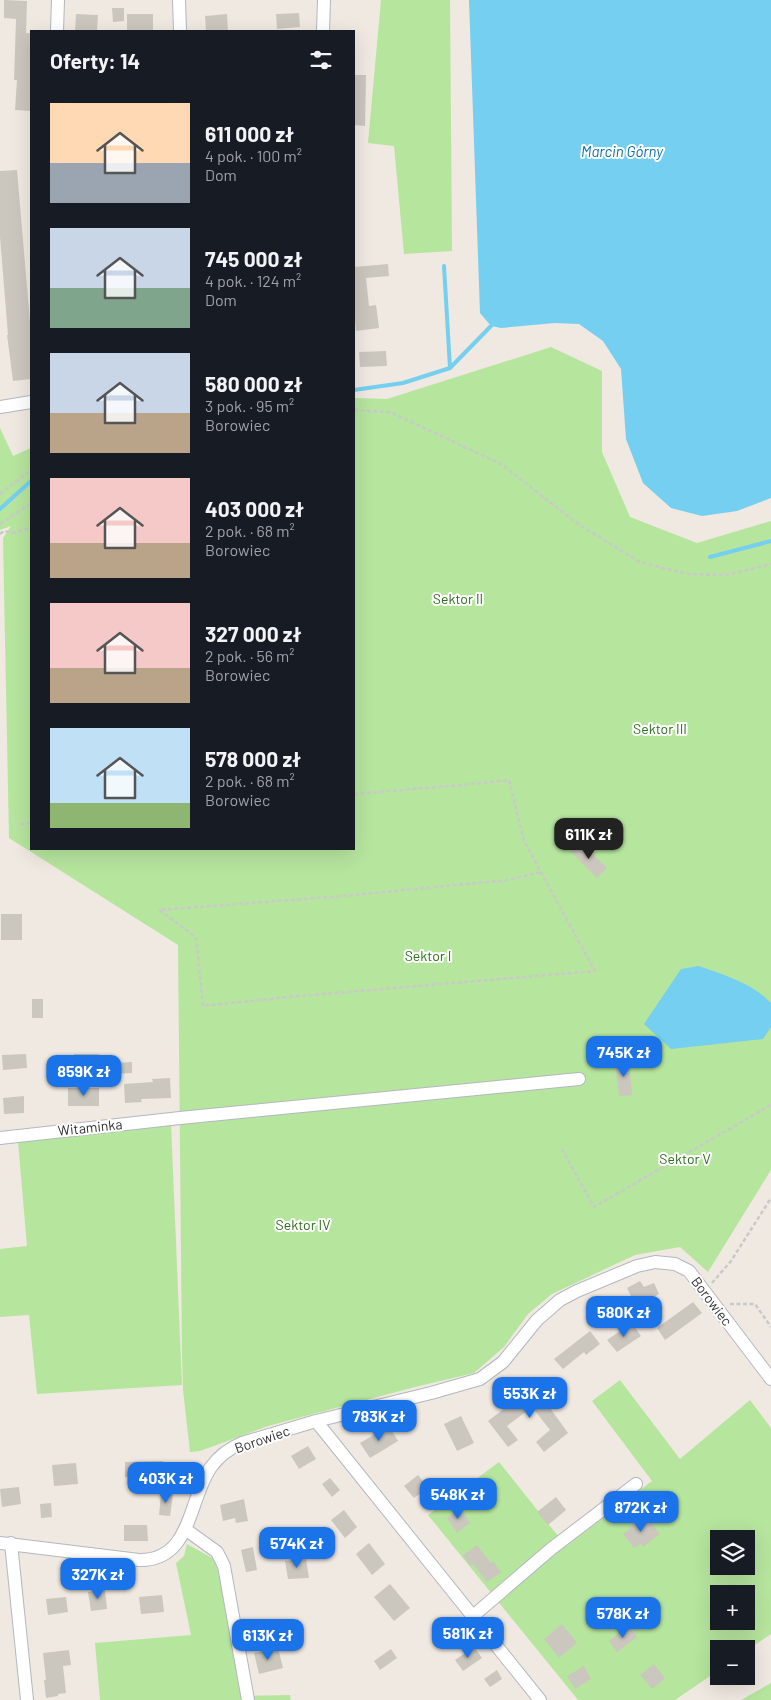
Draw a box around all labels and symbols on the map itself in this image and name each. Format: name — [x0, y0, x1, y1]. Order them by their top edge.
water label: Marcin Górny — [581, 142, 664, 160]
park label: Sektor II — [433, 590, 483, 607]
park label: Sektor III — [633, 720, 687, 737]
pin: 611K zł — [543, 818, 635, 860]
park label: Sektor I — [405, 947, 451, 964]
pin: 745K zł — [578, 1036, 670, 1078]
pin: 859K zł — [38, 1054, 130, 1097]
street label: Witaminka — [57, 1115, 123, 1139]
park label: Sektor V — [659, 1150, 711, 1167]
park label: Sektor IV — [276, 1216, 330, 1233]
street label: Borowiec — [688, 1273, 736, 1329]
pin: 580K zł — [578, 1296, 670, 1338]
pin: 553K zł — [484, 1376, 576, 1419]
pin: 783K zł — [333, 1400, 425, 1442]
street label: Borowiec — [232, 1422, 292, 1456]
pin: 403K zł — [120, 1462, 212, 1504]
pin: 548K zł — [412, 1478, 504, 1520]
pin: 872K zł — [595, 1490, 687, 1533]
pin: 574K zł — [251, 1526, 343, 1569]
pin: 327K zł — [52, 1558, 144, 1600]
pin: 578K zł — [577, 1596, 669, 1639]
pin: 581K zł — [422, 1616, 514, 1659]
pin: 613K zł — [222, 1618, 314, 1661]

